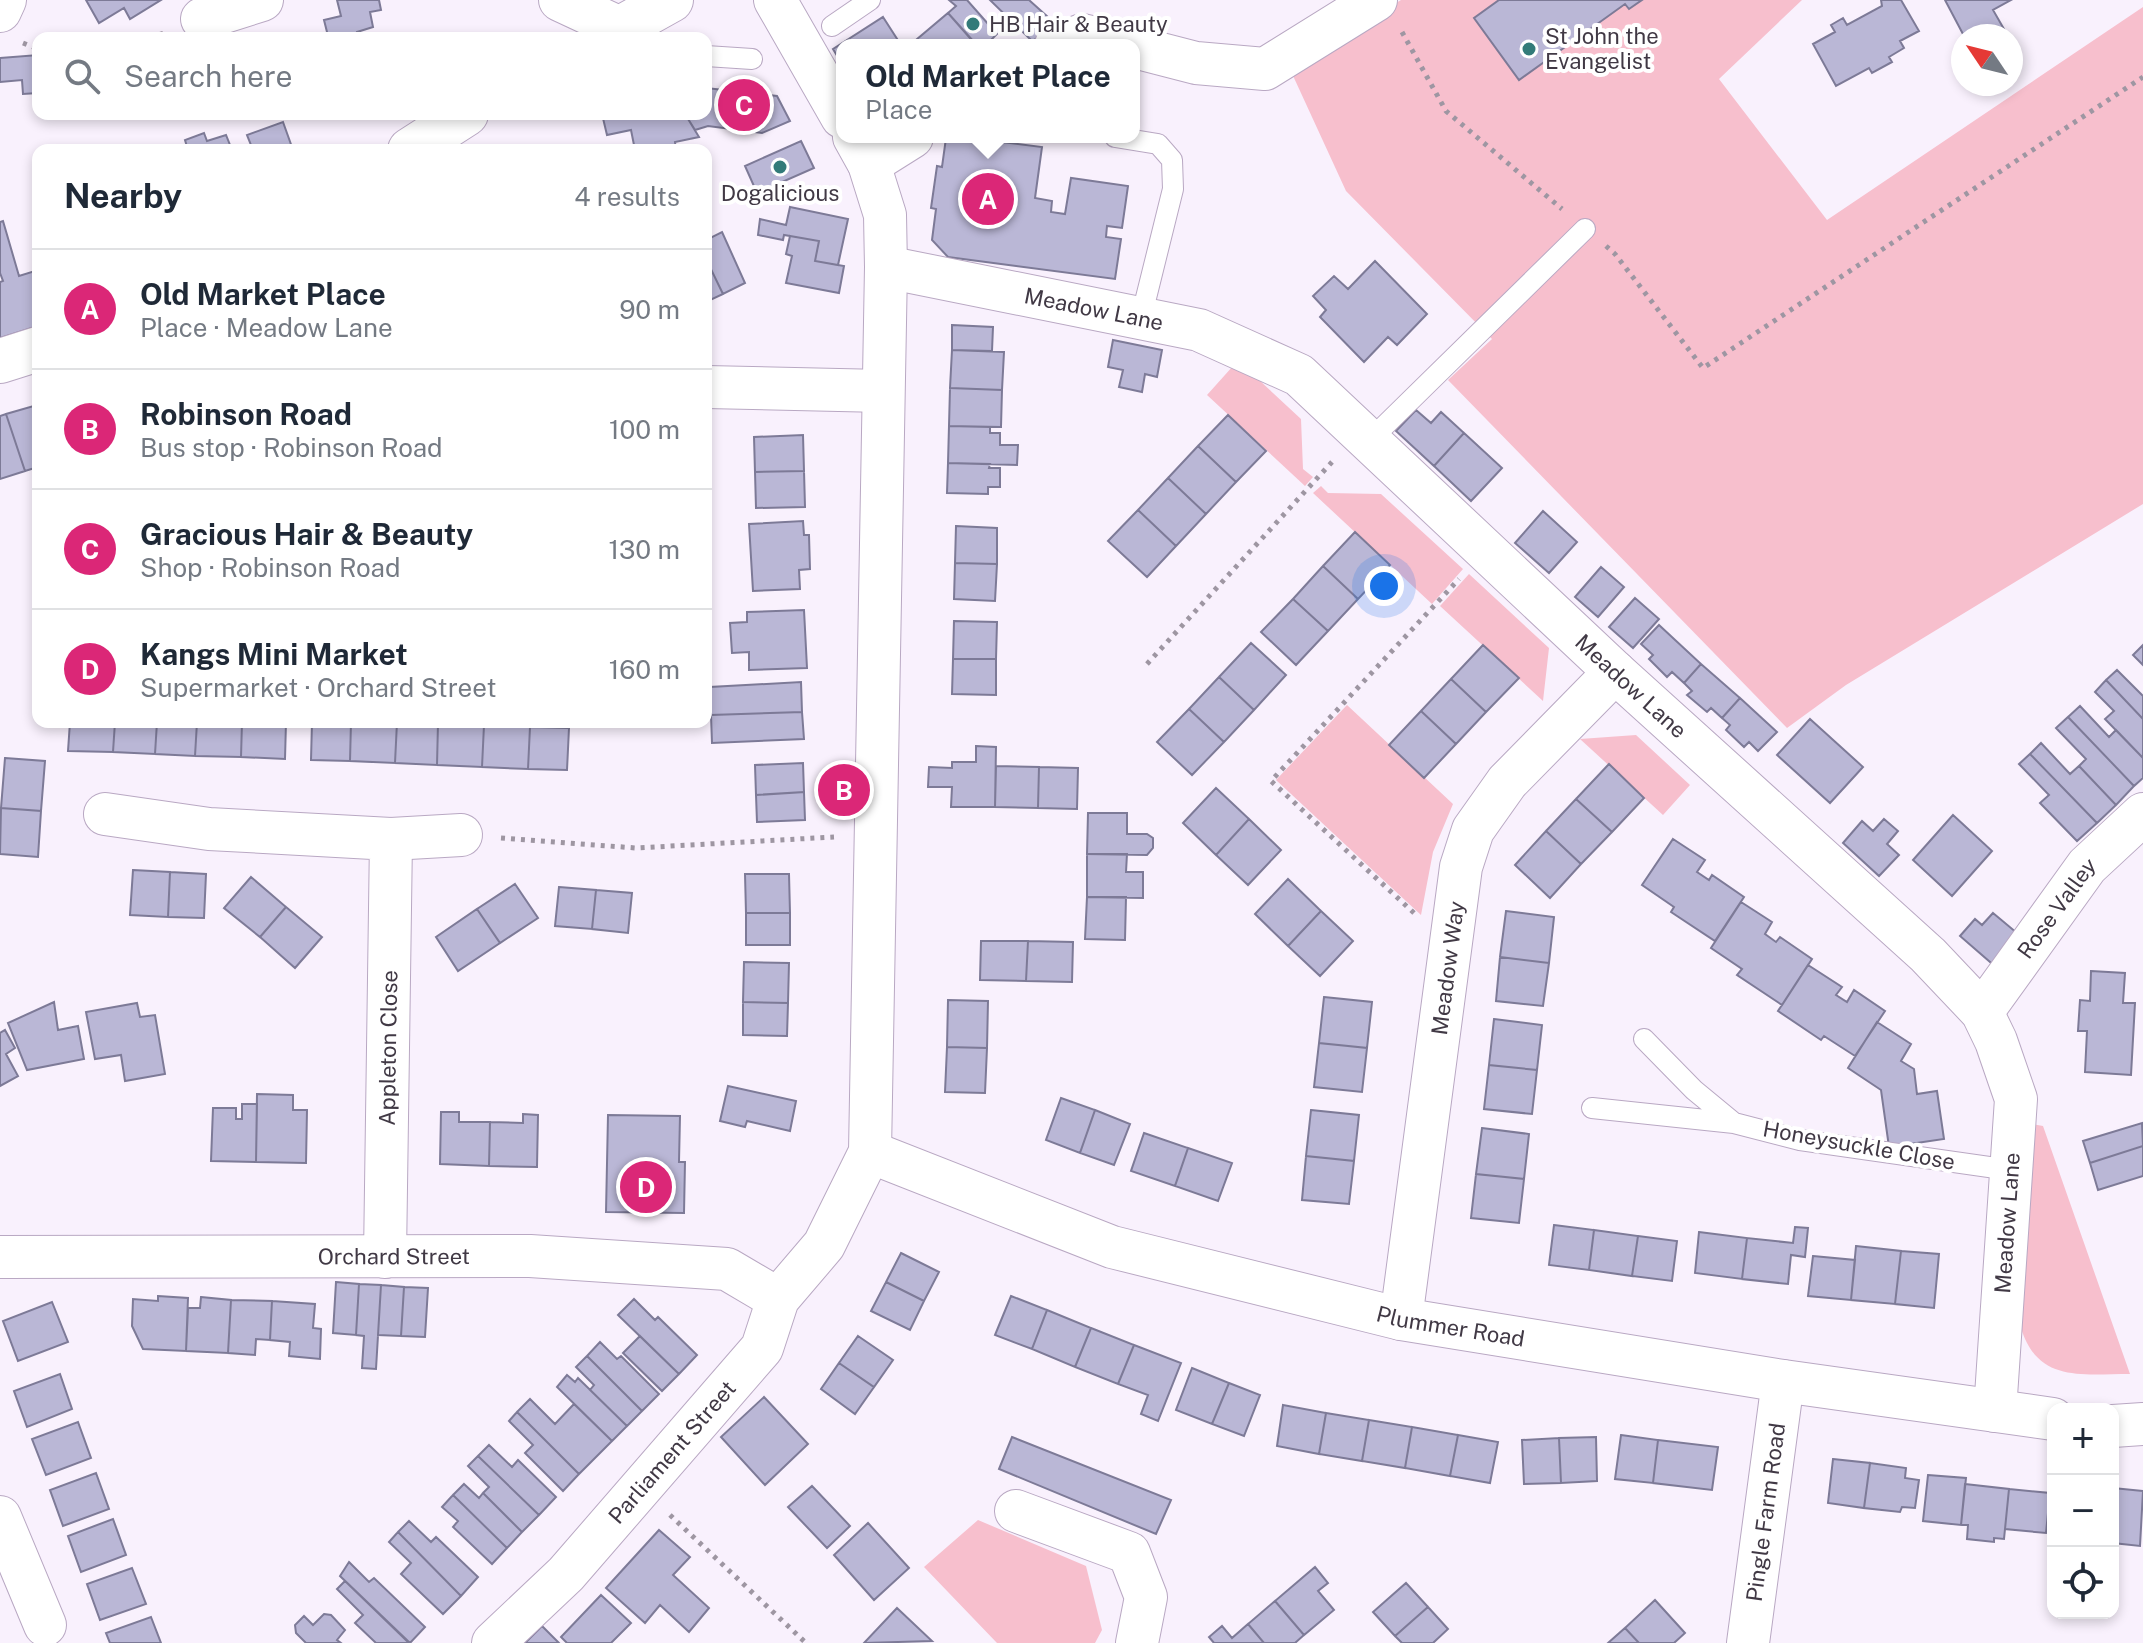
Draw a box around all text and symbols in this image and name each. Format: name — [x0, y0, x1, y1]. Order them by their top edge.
place label: HB Hair & Beauty — [989, 11, 1168, 37]
marker: HB Hair & Beauty — [964, 15, 982, 33]
place label: St John the Evangelist — [1545, 23, 1659, 74]
north arrow — [1951, 24, 2023, 96]
search box — [32, 32, 712, 120]
popup — [836, 39, 1140, 143]
marker: St John the Evangelist — [1520, 40, 1538, 58]
icon: search — [60, 54, 104, 98]
text: Search here — [124, 58, 292, 94]
text: Old Market Place — [865, 58, 1111, 94]
pin: C — [718, 75, 770, 135]
text: Place — [865, 94, 933, 125]
marker: Dogalicious — [771, 158, 789, 176]
pin: A — [962, 169, 1014, 229]
text: Nearby — [64, 176, 182, 216]
place label: Dogalicious — [721, 180, 839, 206]
text: 4 results — [574, 181, 680, 212]
text: Old Market Place — [140, 276, 386, 312]
street label: Meadow Lane — [1022, 282, 1166, 336]
text: A — [81, 294, 99, 325]
text: 90 m — [619, 294, 680, 325]
text: Place · Meadow Lane — [140, 312, 393, 343]
text: Robinson Road — [140, 396, 352, 432]
text: B — [81, 414, 99, 445]
text: 100 m — [609, 414, 680, 445]
text: Bus stop · Robinson Road — [140, 432, 443, 463]
text: Gracious Hair & Beauty — [140, 516, 473, 552]
text: C — [81, 534, 99, 565]
text: 130 m — [608, 534, 680, 565]
text: Shop · Robinson Road — [140, 552, 400, 583]
your location — [1364, 566, 1404, 606]
street label: Meadow Lane — [1570, 629, 1692, 743]
text: Kangs Mini Market — [140, 636, 408, 672]
text: D — [81, 654, 99, 685]
text: 160 m — [609, 654, 680, 685]
text: Supermarket · Orchard Street — [140, 672, 497, 703]
pin: B — [818, 760, 870, 820]
street label: Rose Valley — [2012, 852, 2101, 963]
street label: Meadow Way — [1426, 899, 1469, 1037]
street label: Appleton Close — [374, 970, 402, 1126]
street label: Honeysuckle Close — [1761, 1115, 1957, 1175]
street label: Meadow Lane — [1989, 1152, 2025, 1294]
pin: D — [620, 1157, 672, 1217]
street label: Orchard Street — [318, 1243, 470, 1269]
street label: Plummer Road — [1374, 1300, 1527, 1352]
street label: Parliament Street — [603, 1375, 741, 1529]
map controls — [2047, 1403, 2119, 1619]
button: + — [2047, 1403, 2119, 1475]
street label: Pingle Farm Road — [1741, 1421, 1790, 1603]
button: − — [2047, 1475, 2119, 1547]
button: locate — [2047, 1547, 2119, 1619]

